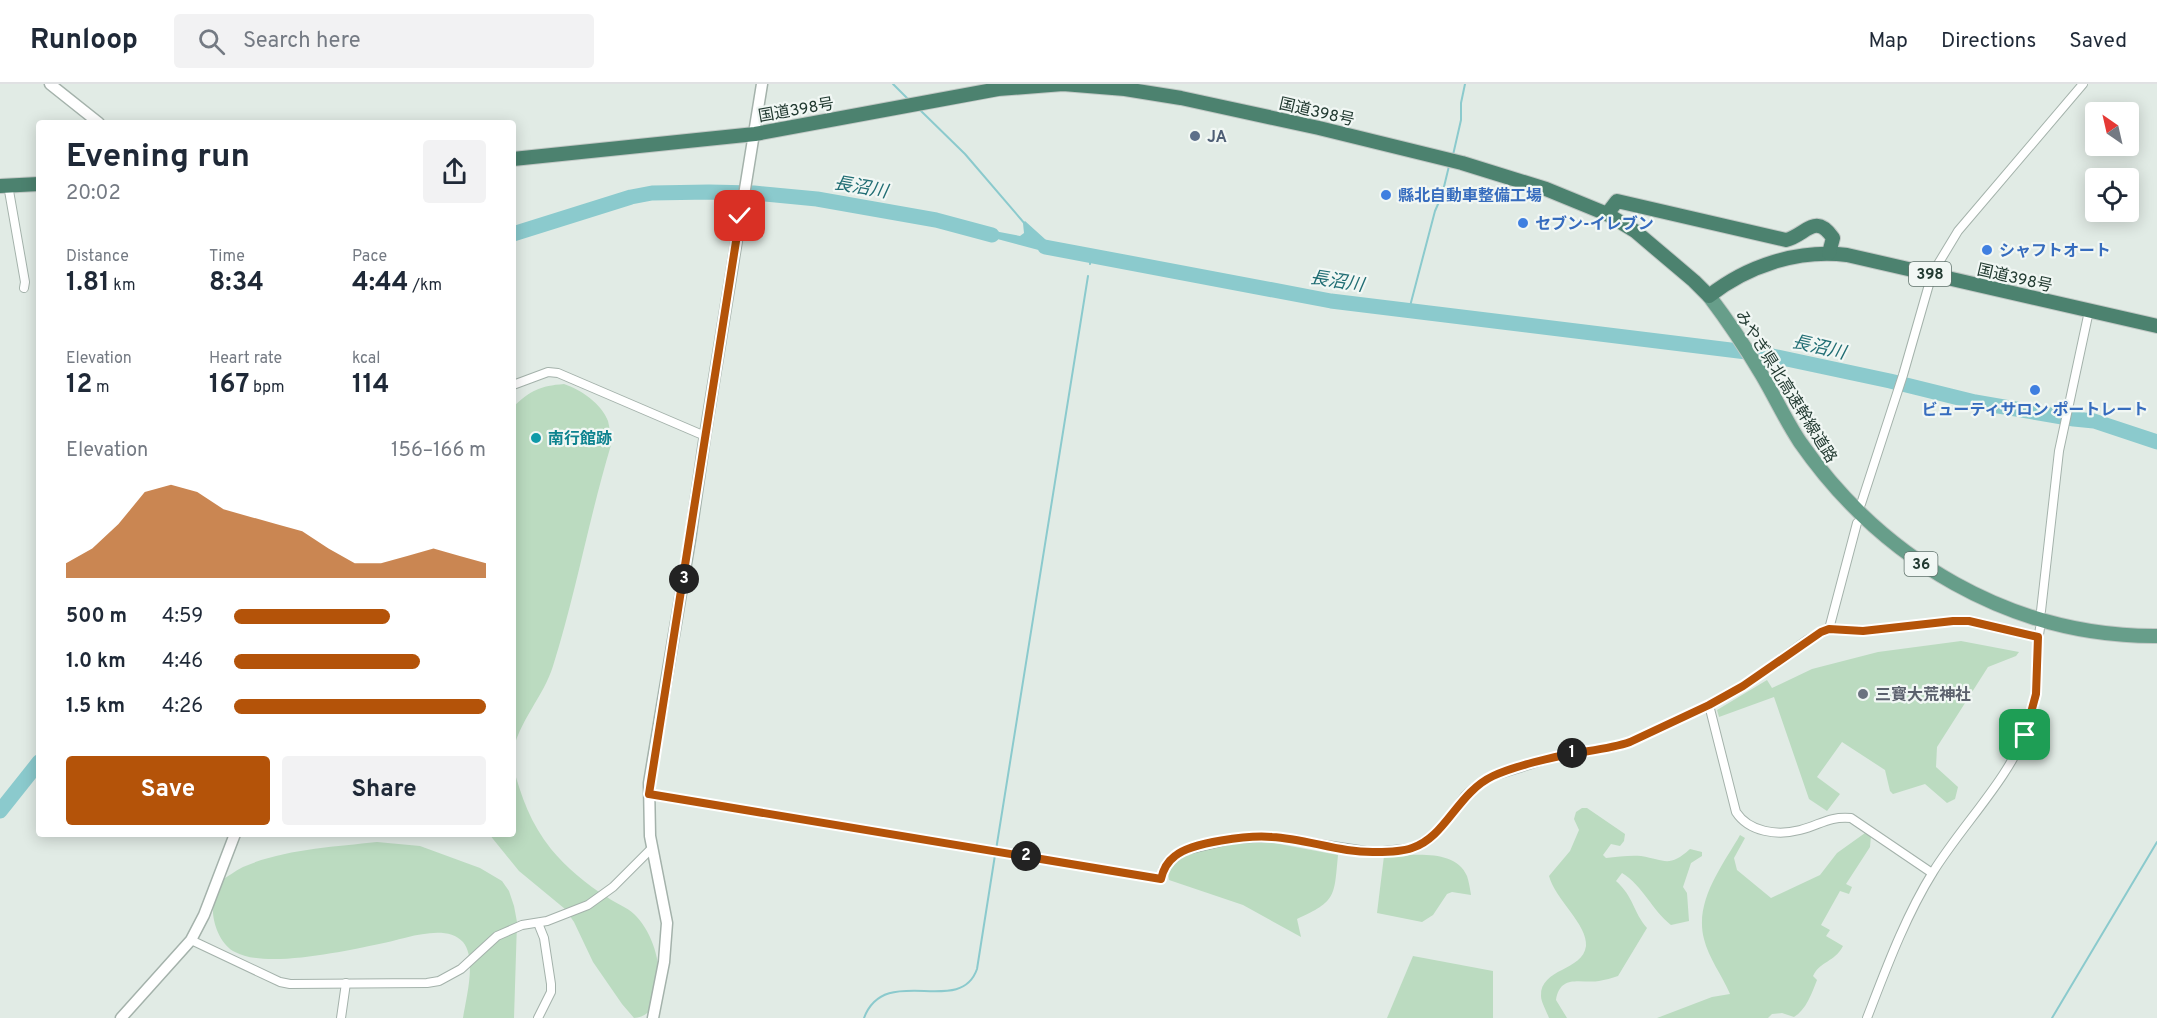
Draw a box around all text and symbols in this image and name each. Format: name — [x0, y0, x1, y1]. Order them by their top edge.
search box — [174, 14, 594, 68]
text: Runloop — [30, 23, 138, 59]
icon: search — [195, 25, 228, 58]
text: Search here — [243, 28, 361, 55]
text: Map — [1868, 28, 1908, 55]
text: Directions — [1941, 28, 2036, 55]
text: Saved — [2069, 28, 2127, 55]
street label: 国道398号 — [757, 94, 836, 127]
street label: 国道398号 — [1277, 95, 1356, 131]
north arrow — [2085, 102, 2139, 156]
map controls — [2085, 102, 2139, 222]
place label: JA — [1207, 128, 1227, 148]
marker: JA — [1188, 129, 1202, 143]
text: Evening run — [66, 137, 250, 179]
button: share — [423, 140, 486, 203]
button: locate — [2085, 168, 2139, 222]
water label: 長沼川 — [832, 172, 891, 205]
text: 20:02 — [66, 181, 121, 207]
place label: 縣北自動車整備工場 — [1398, 187, 1542, 207]
marker: 縣北自動車整備工場 — [1379, 188, 1393, 202]
pin — [714, 190, 765, 241]
icon: check — [723, 199, 756, 232]
place label: セブン-イレブン — [1535, 215, 1654, 235]
marker: セブン-イレブン — [1516, 216, 1530, 230]
place label: シャフトオート — [1999, 242, 2111, 262]
marker: シャフトオート — [1980, 243, 1994, 257]
text: Distance — [66, 247, 129, 267]
text: Time — [209, 247, 245, 267]
text: Pace — [352, 247, 387, 267]
street label: 国道398号 — [1975, 261, 2054, 297]
road number: 398 — [1909, 262, 1951, 286]
text: 1.81 — [66, 267, 110, 300]
text: 8:34 — [209, 267, 264, 300]
text: 4:44 — [352, 267, 408, 300]
water label: 長沼川 — [1308, 267, 1367, 298]
text: km — [110, 276, 135, 296]
text: /km — [408, 276, 442, 296]
street label: みやぎ県北高速幹線道路 — [1730, 307, 1840, 467]
water label: 長沼川 — [1790, 331, 1850, 366]
text: Elevation — [66, 349, 132, 369]
text: Heart rate — [209, 349, 282, 369]
text: kcal — [352, 349, 380, 369]
text: 12 — [66, 369, 92, 402]
text: 167 — [209, 369, 249, 402]
text: 114 — [352, 369, 390, 402]
text: m — [92, 378, 110, 398]
text: bpm — [249, 378, 285, 398]
marker: ビューティサロン ポートレート — [2028, 383, 2042, 397]
place label: ビューティサロン ポートレート — [1921, 401, 2149, 421]
place label: 南行館跡 — [548, 430, 612, 450]
marker: 南行館跡 — [529, 431, 543, 445]
text: Elevation — [66, 438, 148, 464]
text: 156–166 m — [391, 438, 486, 464]
road number: 36 — [1904, 552, 1938, 576]
pin: 3 — [669, 564, 699, 594]
text: 3 — [679, 569, 689, 589]
text: 500 m — [66, 604, 127, 630]
text: 4:59 — [162, 604, 203, 630]
text: 1.0 km — [66, 649, 126, 675]
text: 4:46 — [162, 649, 203, 675]
place label: 三寳大荒神社 — [1875, 685, 1971, 706]
marker: 三寳大荒神社 — [1856, 687, 1870, 701]
text: 1.5 km — [66, 694, 125, 720]
text: 4:26 — [162, 694, 203, 720]
pin — [1999, 709, 2050, 760]
icon: arrive — [2008, 718, 2041, 751]
pin: 1 — [1557, 738, 1587, 768]
text: 1 — [1569, 743, 1575, 763]
button: Save — [66, 756, 270, 825]
button: Share — [282, 756, 486, 825]
pin: 2 — [1011, 841, 1041, 871]
text: 2 — [1021, 846, 1031, 866]

